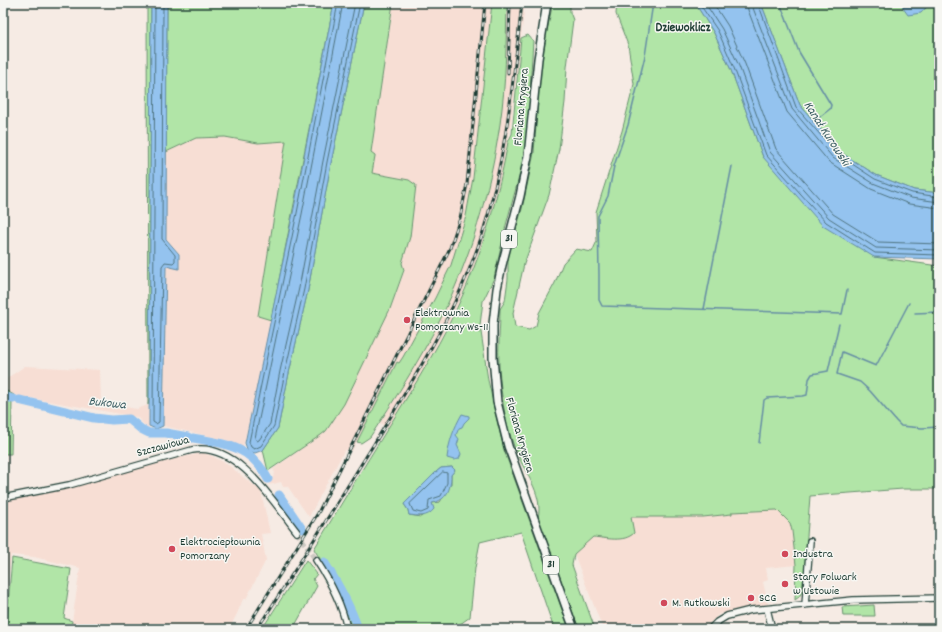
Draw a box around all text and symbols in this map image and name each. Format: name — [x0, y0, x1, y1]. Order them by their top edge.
district label: Dziewoklicz — [656, 19, 711, 38]
street label: Floriana Krygiera — [510, 67, 534, 146]
water label: Kanał Kurowski — [798, 98, 856, 173]
road number: 31 — [501, 230, 517, 248]
place label: Elektrownia Pomorzany Ws-11 — [415, 305, 488, 336]
marker: Elektrownia Pomorzany Ws-11 — [402, 315, 412, 325]
water label: Bukowa — [87, 393, 127, 415]
street label: Floriana Krygiera — [500, 395, 538, 475]
street label: Szczawiowa — [135, 432, 191, 462]
place label: Elektrociepłownia Pomorzany — [180, 534, 260, 565]
marker: Elektrociepłownia Pomorzany — [167, 544, 177, 554]
place label: Industra — [793, 546, 833, 563]
marker: Industra — [780, 549, 790, 559]
road number: 31 — [543, 556, 559, 574]
place label: Stary Folwark w Ustowie — [793, 569, 857, 600]
marker: Stary Folwark w Ustowie — [780, 579, 790, 589]
place label: SCG — [759, 590, 776, 607]
marker: SCG — [746, 593, 756, 603]
place label: M. Rutkowski — [672, 595, 729, 612]
marker: M. Rutkowski — [659, 598, 669, 608]

